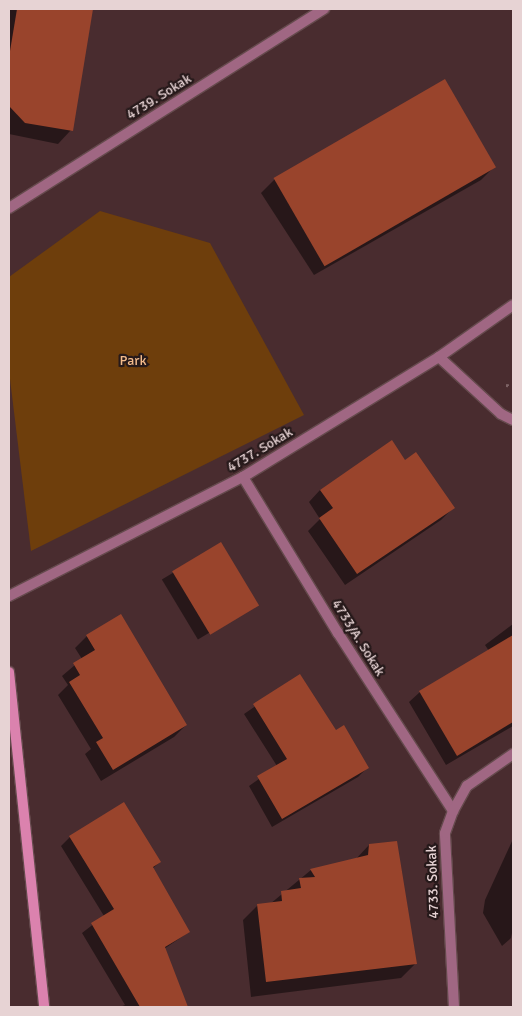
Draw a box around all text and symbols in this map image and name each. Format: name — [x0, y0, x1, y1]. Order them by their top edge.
street label: 4739. Sokak — [124, 70, 194, 124]
park label: Park — [120, 353, 146, 369]
street label: 4737. Sokak — [224, 424, 296, 476]
street label: 4733/A. Sokak — [328, 597, 388, 679]
street label: 4733. Sokak — [423, 845, 443, 919]

